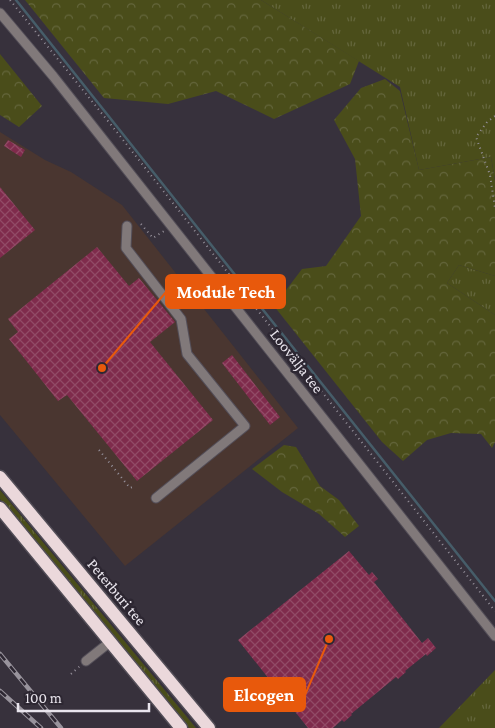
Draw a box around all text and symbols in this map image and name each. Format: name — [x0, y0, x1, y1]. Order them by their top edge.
callout: Module Tech — [166, 275, 285, 308]
text: Module Tech — [177, 282, 276, 302]
street label: Loovälja tee — [266, 326, 327, 397]
street label: Peterburi tee — [84, 555, 150, 629]
callout: Elcogen — [224, 678, 305, 711]
scale bar — [18, 680, 149, 712]
text: Elcogen — [234, 685, 295, 705]
text: 100 m — [25, 690, 62, 706]

